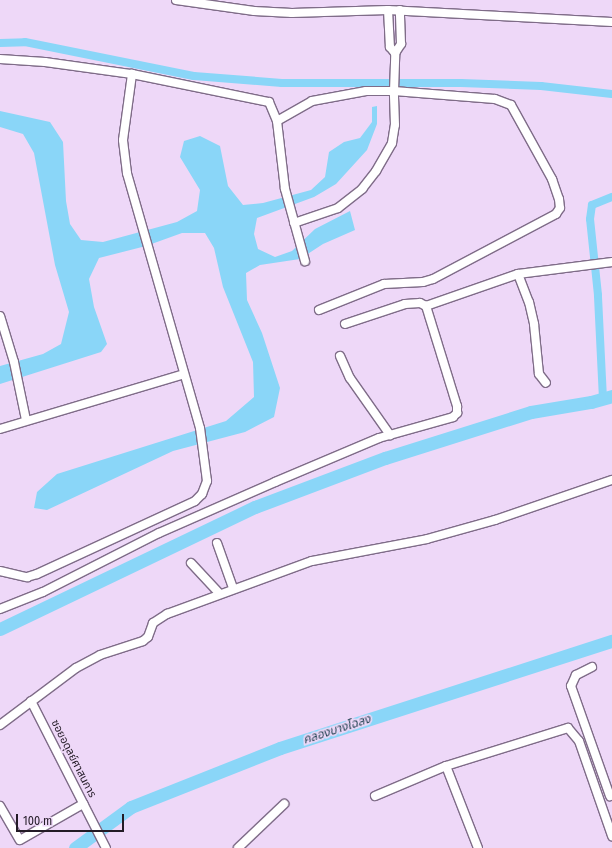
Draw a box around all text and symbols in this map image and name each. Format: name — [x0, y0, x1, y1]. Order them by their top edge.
water label: คลองบางโฉลง — [301, 712, 373, 748]
street label: ซอยอดุลย์ศาสนการ — [48, 718, 98, 800]
scale bar — [18, 806, 126, 832]
text: 100 m — [23, 814, 52, 828]

